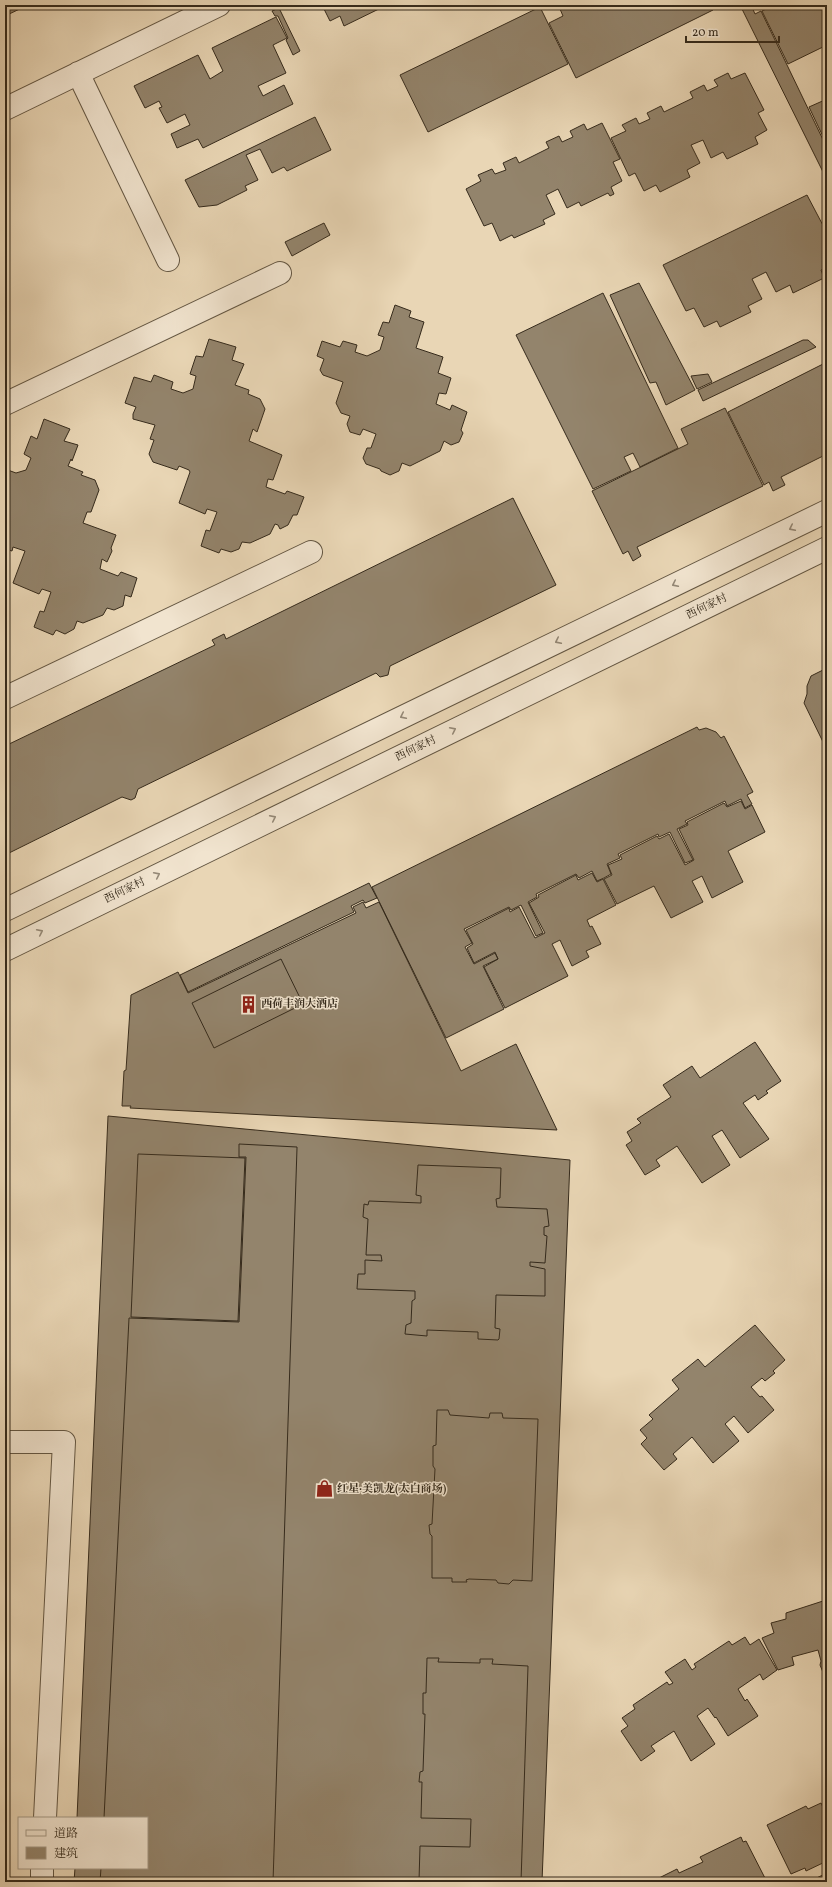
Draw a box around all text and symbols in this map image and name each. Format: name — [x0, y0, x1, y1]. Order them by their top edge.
scale bar — [686, 18, 779, 44]
text: 20 m — [692, 25, 719, 41]
one-way arrow — [789, 523, 796, 531]
one-way arrow — [672, 580, 679, 587]
street label: 西何家村 — [684, 591, 730, 623]
one-way arrow — [555, 636, 562, 644]
one-way arrow — [400, 712, 408, 719]
one-way arrow — [449, 727, 457, 735]
street label: 西何家村 — [393, 733, 439, 765]
one-way arrow — [269, 815, 277, 823]
one-way arrow — [152, 872, 160, 880]
street label: 西何家村 — [102, 875, 148, 907]
one-way arrow — [36, 929, 43, 937]
building icon: 西荷丰润大酒店 — [238, 994, 258, 1014]
place label: 西荷丰润大酒店 — [261, 997, 338, 1012]
shop icon: 红星·美凯龙(太白商场) — [314, 1479, 334, 1499]
place label: 红星·美凯龙(太白商场) — [337, 1482, 447, 1497]
legend — [18, 1817, 148, 1869]
text: 道路 — [54, 1826, 78, 1842]
text: 建筑 — [54, 1846, 78, 1862]

